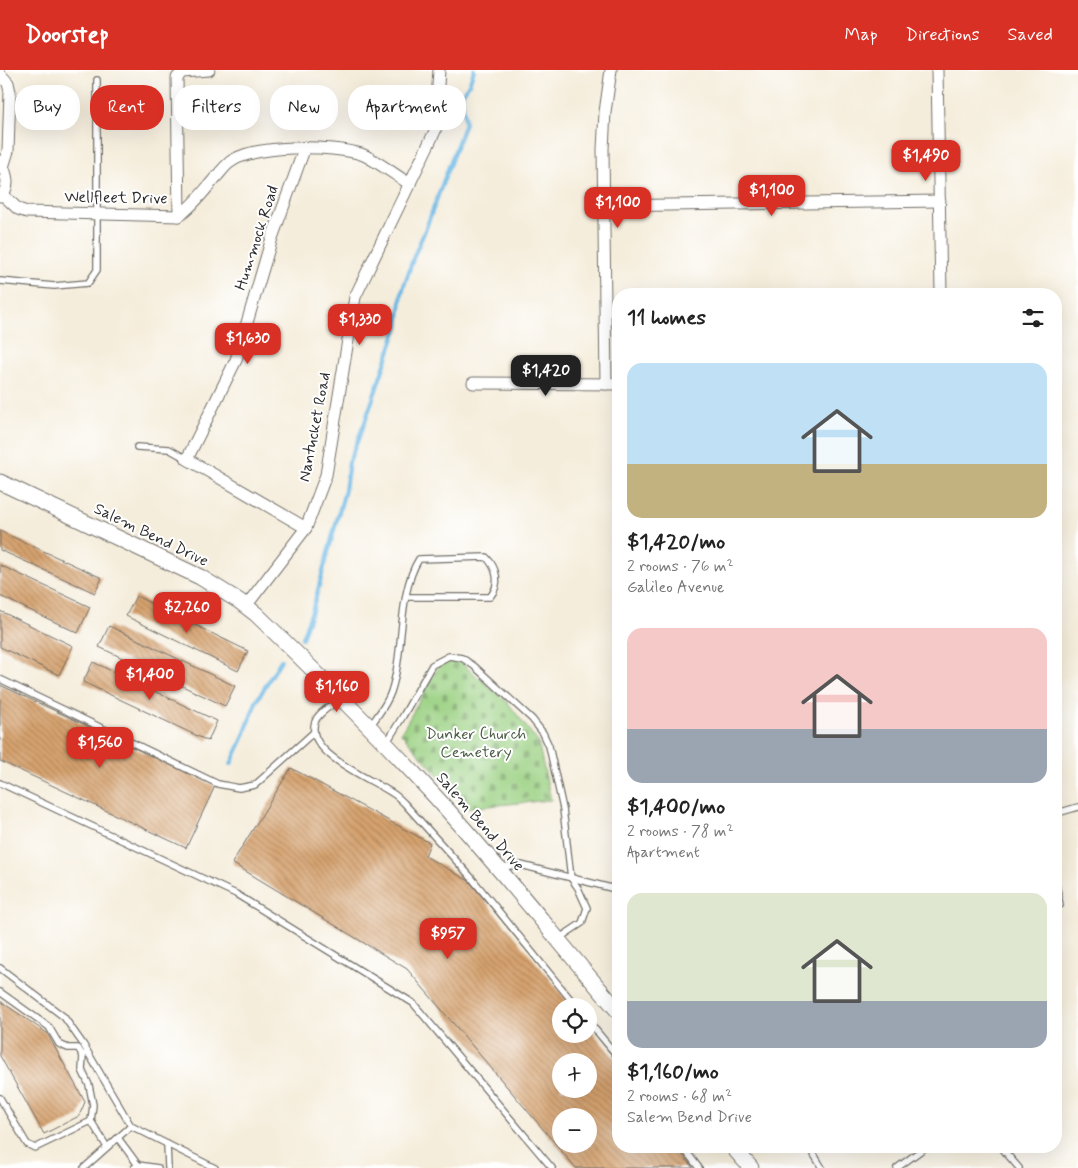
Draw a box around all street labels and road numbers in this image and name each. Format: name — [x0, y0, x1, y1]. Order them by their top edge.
street label: Hummock Road — [230, 183, 284, 293]
street label: Wellfleet Drive — [64, 187, 168, 209]
street label: Nantucket Road — [294, 370, 336, 484]
street label: Salem Bend Drive — [90, 498, 212, 572]
street label: Salem Bend Drive — [431, 768, 529, 876]

